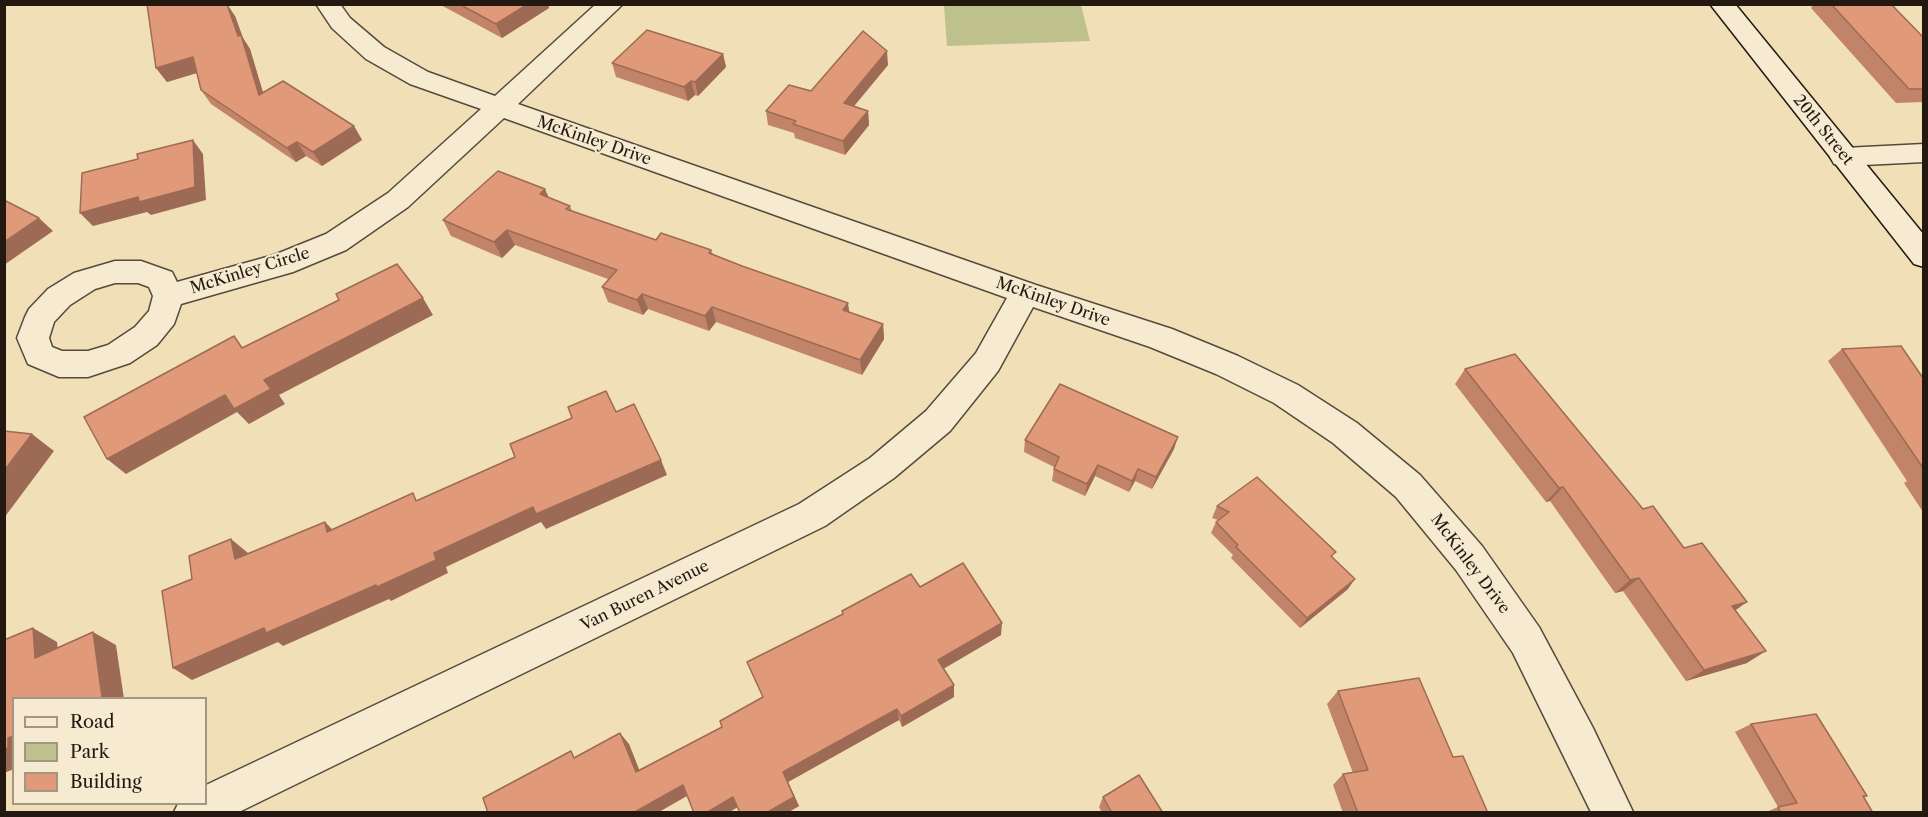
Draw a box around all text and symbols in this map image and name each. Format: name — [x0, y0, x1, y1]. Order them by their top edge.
street label: 20th Street — [1789, 91, 1857, 169]
street label: McKinley Drive — [534, 112, 654, 170]
street label: McKinley Circle — [188, 244, 312, 298]
street label: McKinley Drive — [993, 273, 1113, 331]
street label: McKinley Drive — [1426, 510, 1514, 618]
street label: Van Buren Avenue — [578, 557, 712, 635]
legend — [12, 697, 207, 805]
text: Road — [70, 711, 115, 733]
text: Park — [70, 741, 109, 763]
text: Building — [70, 771, 142, 793]

